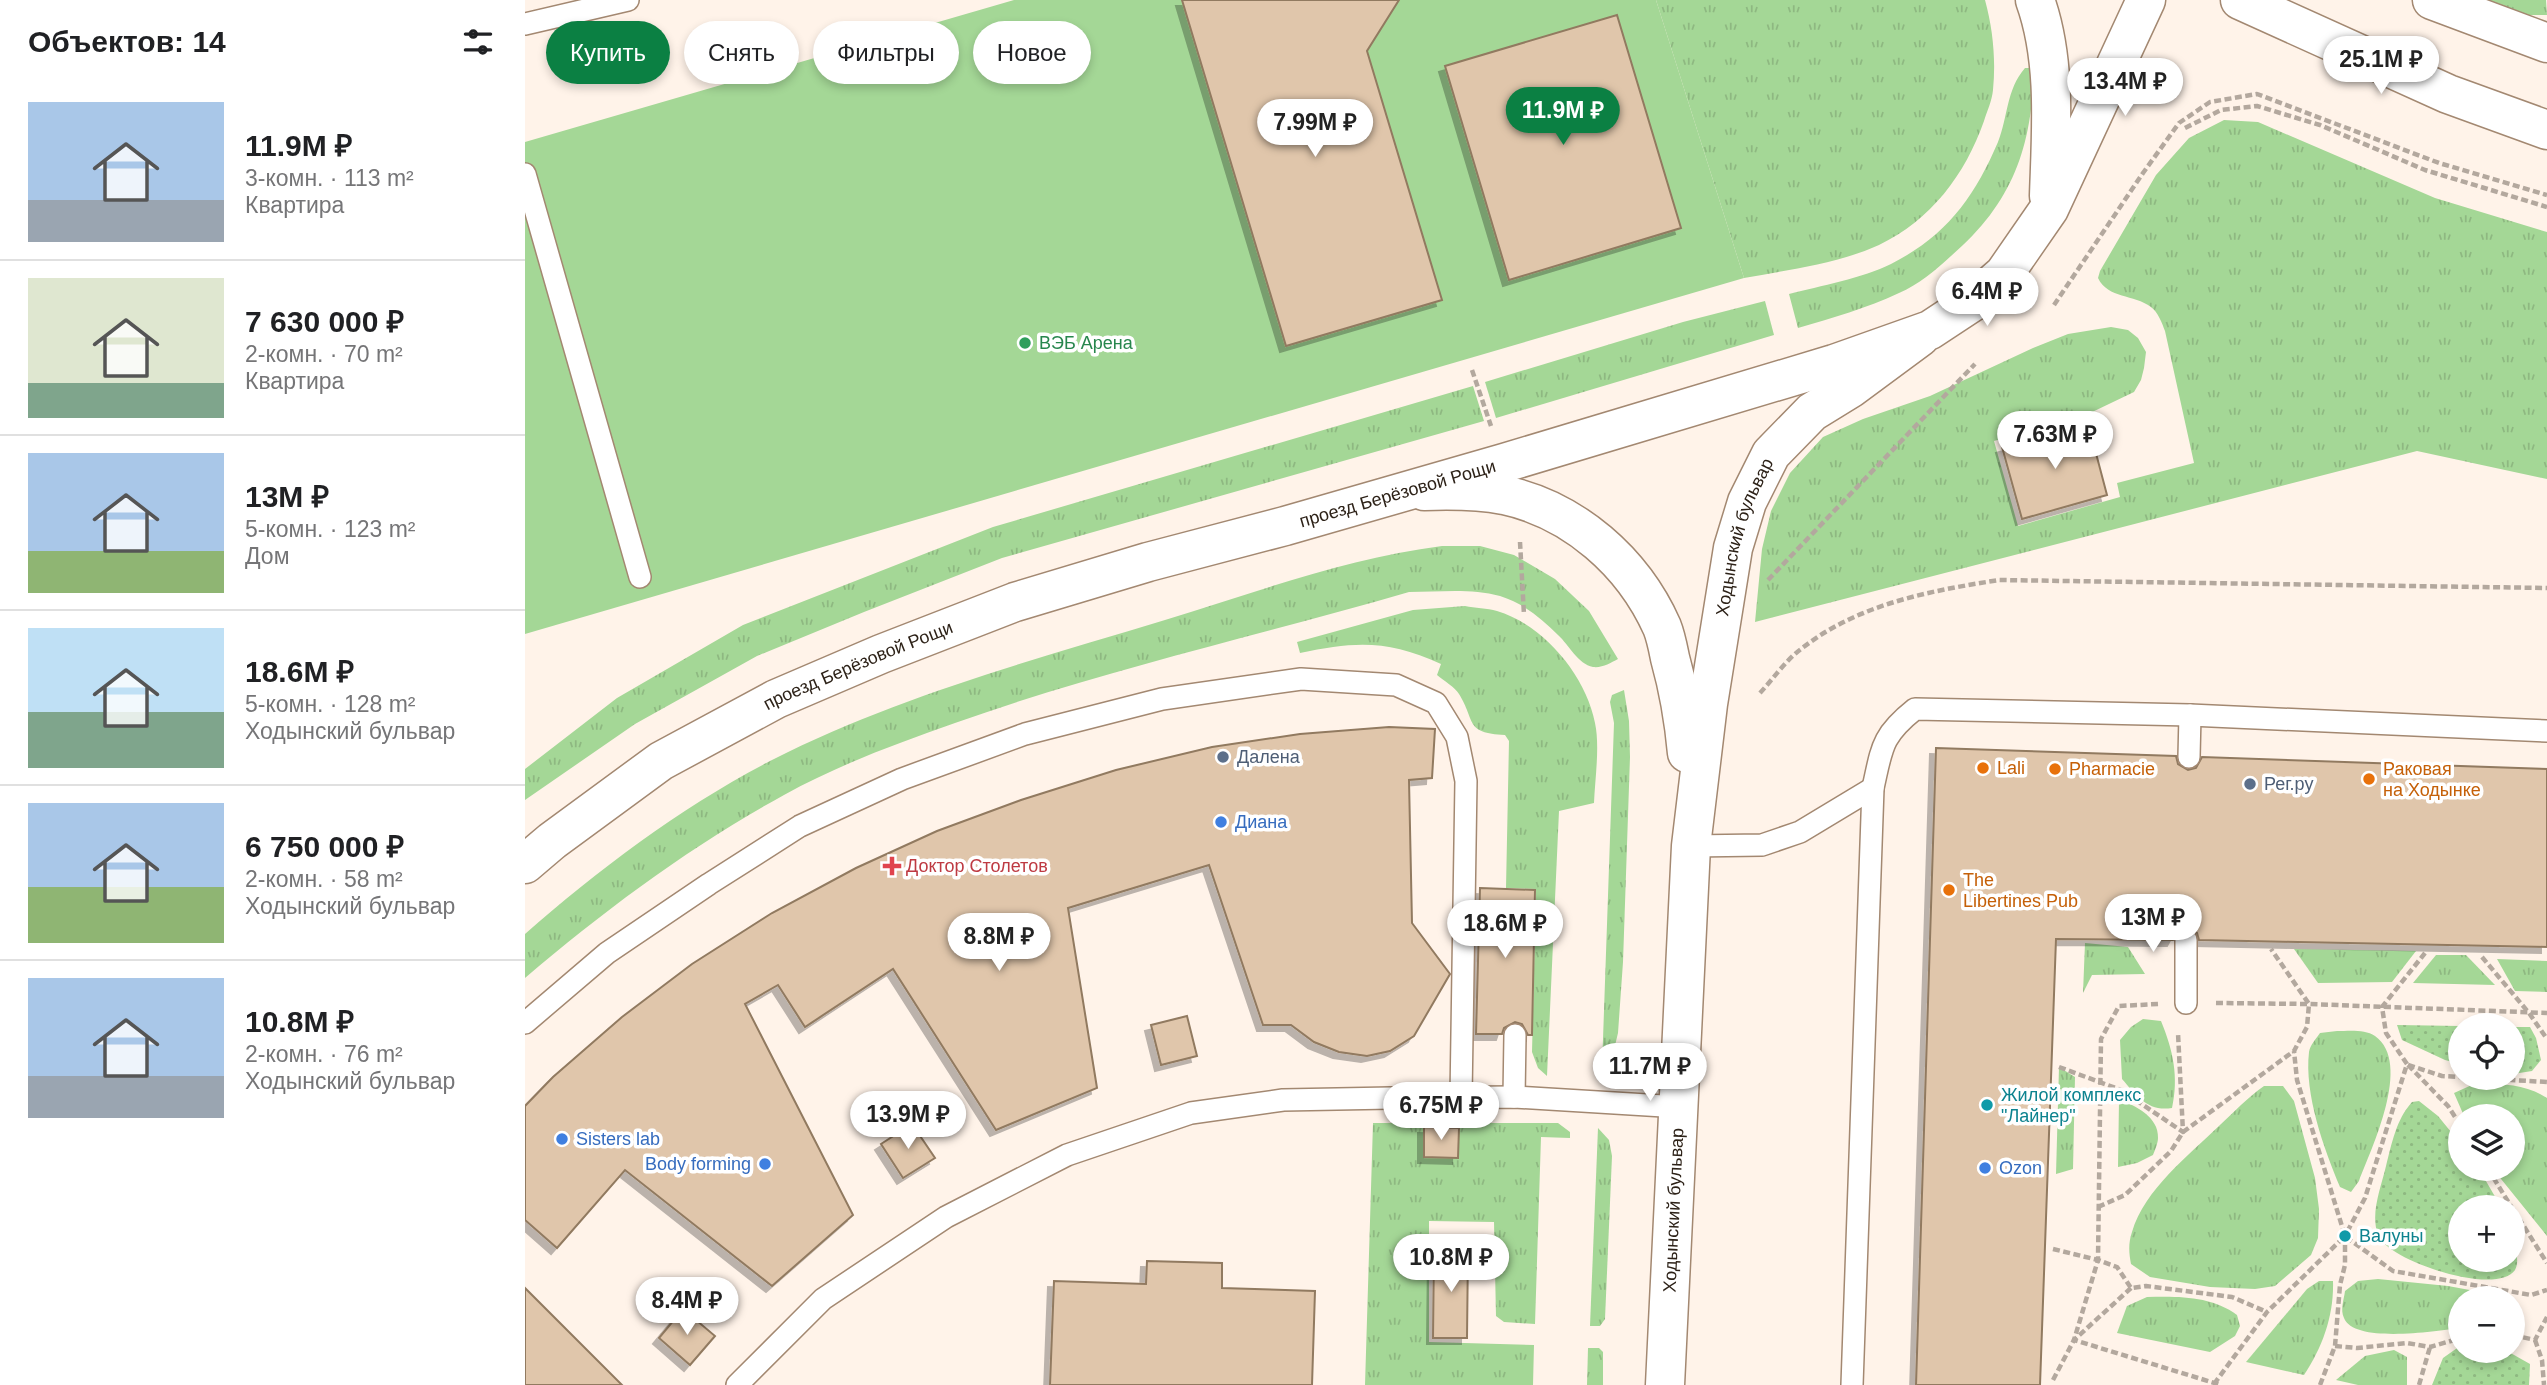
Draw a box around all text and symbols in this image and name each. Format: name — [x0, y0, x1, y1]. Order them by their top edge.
chip: Купить — [546, 21, 670, 84]
chip: Снять — [684, 21, 799, 84]
chip: Фильтры — [813, 21, 959, 84]
chip: Новое — [973, 21, 1091, 84]
icon: filters — [459, 23, 497, 61]
text: Объектов: 14 — [28, 25, 226, 58]
pin: 25.1M ₽ — [2316, 36, 2446, 96]
text: 25.1M ₽ — [2339, 46, 2423, 72]
pin: 13.4M ₽ — [2060, 58, 2190, 118]
text: 13.4M ₽ — [2083, 68, 2167, 94]
pin: 11.9M ₽ — [1498, 88, 1628, 147]
text: 11.9M ₽ — [1522, 97, 1604, 123]
pin: 7.99M ₽ — [1250, 100, 1380, 159]
text: 7.99M ₽ — [1273, 109, 1357, 135]
text: 11.9M ₽ — [245, 129, 353, 162]
icon: home — [84, 130, 168, 214]
text: 3-комн. · 113 m² — [245, 165, 414, 191]
text: Квартира — [245, 192, 344, 218]
pin: 6.4M ₽ — [1930, 268, 2044, 328]
text: 6.4M ₽ — [1952, 278, 2022, 304]
text: 7 630 000 ₽ — [245, 305, 404, 338]
icon: home — [84, 306, 168, 390]
place label: ВЭБ Арена — [1039, 333, 1134, 353]
marker: ВЭБ Арена — [1017, 335, 1033, 351]
text: 2-комн. · 70 m² — [245, 341, 403, 367]
text: Квартира — [245, 368, 344, 394]
pin: 7.63M ₽ — [1990, 412, 2120, 471]
text: 7.63M ₽ — [2013, 421, 2097, 447]
street label: Ходынский бульвар — [1712, 455, 1777, 618]
street label: проезд Берёзовой Рощи — [1297, 456, 1498, 531]
text: 13M ₽ — [245, 480, 329, 513]
icon: home — [84, 481, 168, 565]
text: 5-комн. · 123 m² — [245, 516, 416, 542]
text: Дом — [245, 543, 289, 569]
street label: проезд Берёзовой Рощи — [760, 617, 956, 714]
text: 18.6M ₽ — [245, 655, 354, 688]
icon: home — [84, 656, 168, 740]
text: 5-комн. · 128 m² — [245, 691, 416, 717]
text: Ходынский бульвар — [245, 718, 455, 744]
place label: Далена — [1237, 747, 1301, 767]
marker: Далена — [1215, 749, 1231, 765]
place label: Lali — [1997, 758, 2025, 778]
place label: Pharmacie — [2069, 759, 2155, 779]
place label: Раковая на Ходынке — [2383, 759, 2481, 800]
marker: Lali — [1975, 760, 1991, 776]
marker: Pharmacie — [2047, 761, 2063, 777]
marker: Раковая на Ходынке — [2361, 771, 2377, 787]
place label: Рег.ру — [2264, 774, 2313, 794]
marker: Рег.ру — [2242, 776, 2258, 792]
place label: Диана — [1235, 812, 1288, 832]
marker: Диана — [1213, 814, 1229, 830]
text: 6 750 000 ₽ — [245, 830, 404, 863]
icon: home — [84, 831, 168, 915]
place label: Доктор Столетов — [906, 856, 1048, 876]
marker: Доктор Столетов — [884, 858, 900, 874]
text: 2-комн. · 58 m² — [245, 866, 403, 892]
place label: The Libertines Pub — [1963, 870, 2078, 911]
marker: The Libertines Pub — [1941, 882, 1957, 898]
text: Ходынский бульвар — [245, 893, 455, 919]
pin: 13M ₽ — [2104, 894, 2202, 954]
pin: 18.6M ₽ — [1440, 900, 1570, 960]
text: 13M ₽ — [2121, 904, 2185, 930]
text: 18.6M ₽ — [1463, 910, 1547, 936]
pin: 8.8M ₽ — [942, 914, 1056, 973]
text: 8.8M ₽ — [964, 923, 1034, 949]
text: 10.8M ₽ — [245, 1005, 354, 1038]
icon: home — [84, 1006, 168, 1090]
map controls — [2448, 1013, 2525, 1363]
button: locate — [2448, 1013, 2525, 1090]
text: 2-комн. · 76 m² — [245, 1041, 403, 1067]
pin: 11.7M ₽ — [1585, 1044, 1715, 1103]
text: 11.7M ₽ — [1609, 1053, 1691, 1079]
text: Ходынский бульвар — [245, 1068, 455, 1094]
pin: 6.75M ₽ — [1376, 1082, 1506, 1142]
place label: Жилой комплекс "Лайнер" — [2001, 1085, 2141, 1126]
pin: 13.9M ₽ — [843, 1092, 973, 1151]
text: 6.75M ₽ — [1399, 1092, 1483, 1118]
marker: Жилой комплекс "Лайнер" — [1979, 1097, 1995, 1113]
text: 13.9M ₽ — [866, 1101, 950, 1127]
button: layers — [2448, 1104, 2525, 1181]
street label: Ходынский бульвар — [1659, 1127, 1687, 1293]
place label: Sisters lab — [576, 1129, 660, 1149]
marker: Sisters lab — [554, 1131, 570, 1147]
place label: Body forming — [645, 1154, 751, 1174]
marker: Body forming — [757, 1156, 773, 1172]
place label: Ozon — [1999, 1158, 2042, 1178]
marker: Ozon — [1977, 1160, 1993, 1176]
button: + — [2448, 1195, 2525, 1272]
place label: Валуны — [2359, 1226, 2423, 1246]
marker: Валуны — [2337, 1228, 2353, 1244]
pin: 10.8M ₽ — [1386, 1234, 1516, 1294]
text: 10.8M ₽ — [1409, 1244, 1493, 1270]
pin: 8.4M ₽ — [630, 1278, 744, 1337]
button: − — [2448, 1286, 2525, 1363]
text: 8.4M ₽ — [652, 1287, 722, 1313]

